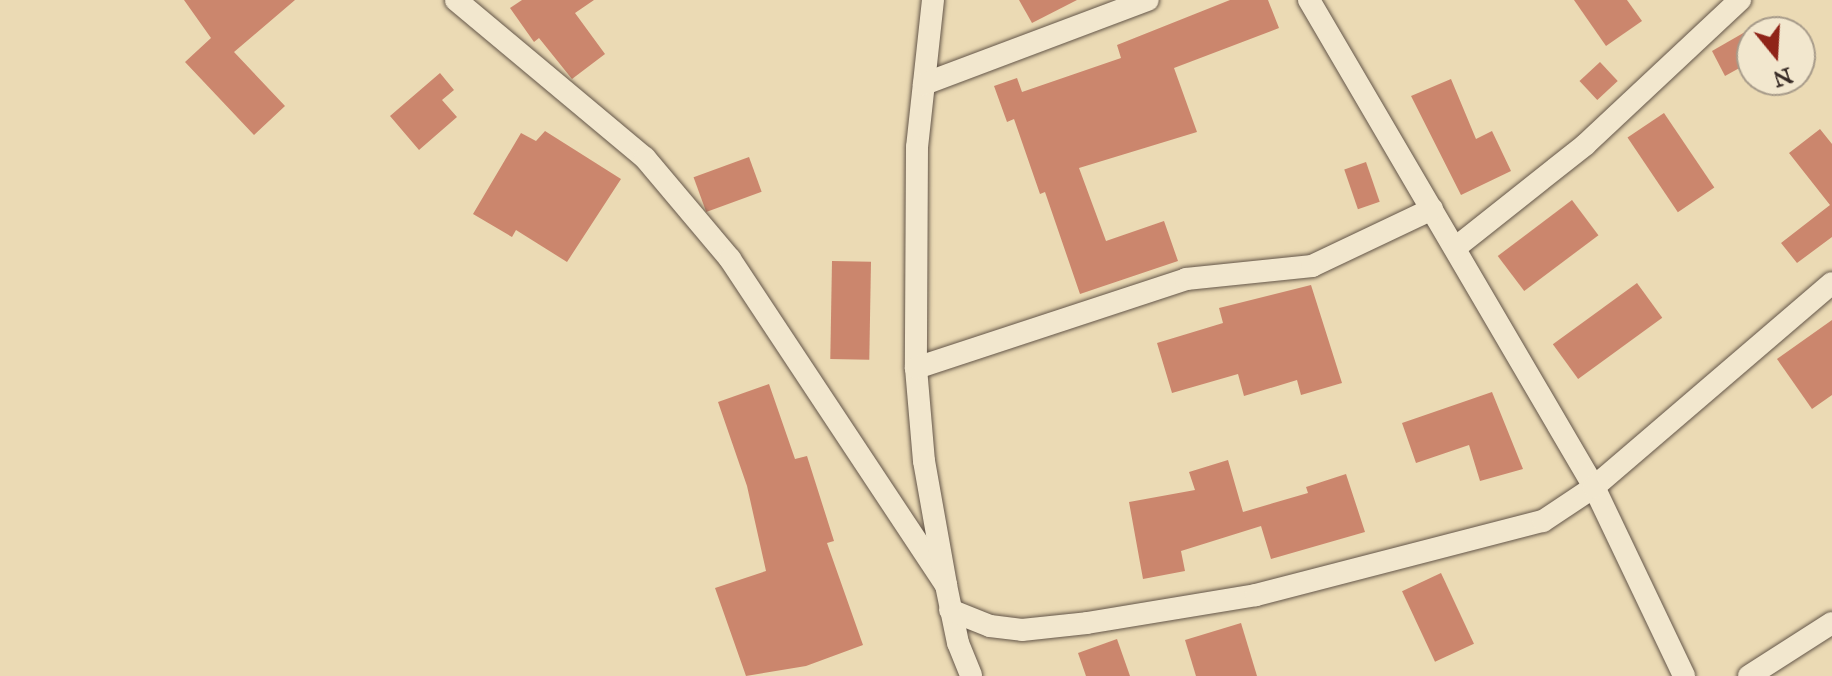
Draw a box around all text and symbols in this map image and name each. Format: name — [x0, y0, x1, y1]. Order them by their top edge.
north arrow — [1736, 16, 1816, 96]
text: N — [1770, 62, 1796, 93]

